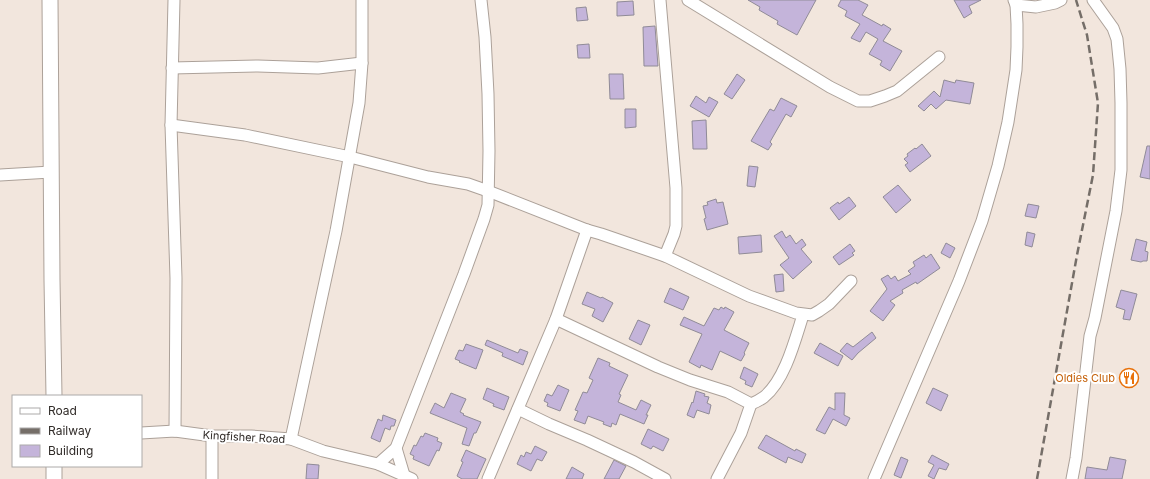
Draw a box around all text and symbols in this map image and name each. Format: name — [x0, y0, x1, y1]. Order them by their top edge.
restaurant icon: Oldies Club — [1118, 367, 1140, 389]
place label: Oldies Club — [1055, 371, 1115, 385]
legend — [12, 395, 142, 467]
text: Road — [48, 403, 77, 418]
text: Railway — [48, 423, 92, 438]
street label: Kingfisher Road — [202, 428, 286, 446]
text: Building — [48, 443, 93, 458]

